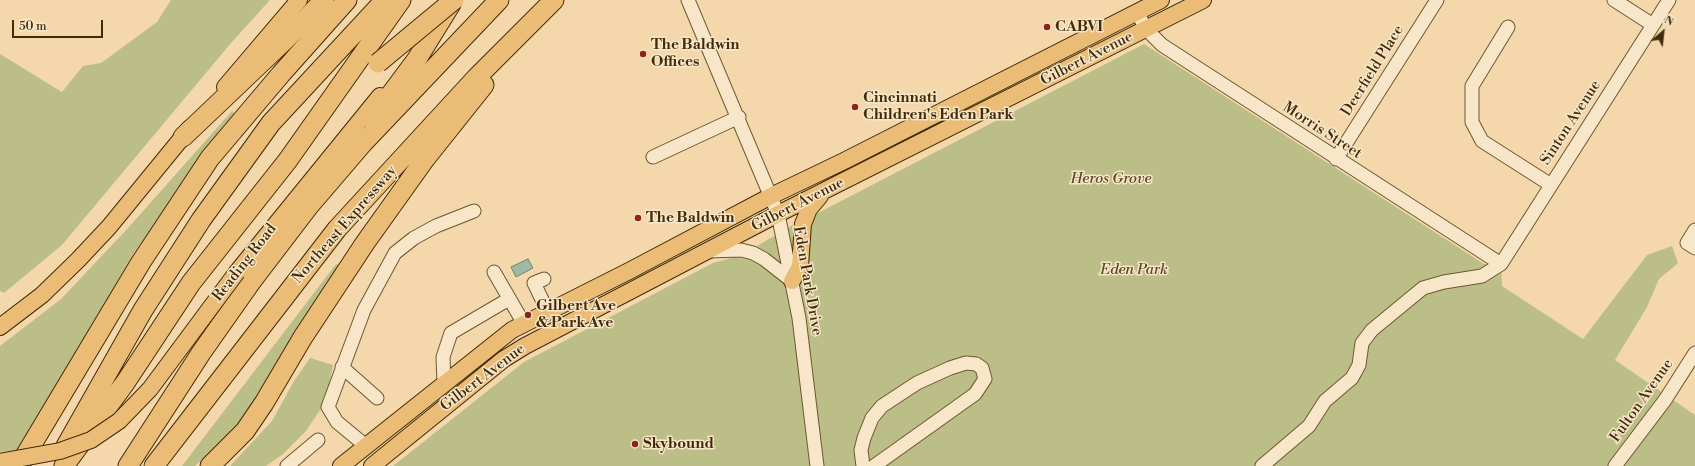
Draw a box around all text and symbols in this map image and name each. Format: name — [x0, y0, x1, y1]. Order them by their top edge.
scale bar — [14, 12, 105, 38]
north arrow — [1643, 12, 1683, 52]
text: N — [1661, 13, 1676, 30]
place label: CABVI — [1055, 18, 1103, 36]
text: 50 m — [19, 19, 47, 34]
marker: CABVI — [1042, 22, 1052, 32]
street label: Deerfield Place — [1338, 22, 1408, 120]
street label: Gilbert Avenue — [1038, 28, 1136, 90]
place label: The Baldwin Offices — [651, 36, 739, 71]
marker: The Baldwin Offices — [638, 49, 648, 59]
street label: Sinton Avenue — [1537, 77, 1605, 169]
place label: Cincinnati Children's Eden Park — [863, 89, 1013, 124]
street label: Morris Street — [1279, 99, 1365, 163]
marker: Cincinnati Children's Eden Park — [850, 102, 860, 112]
street label: Northeast Expressway — [289, 162, 401, 288]
park label: Heros Grove — [1071, 170, 1151, 188]
street label: Gilbert Avenue — [749, 174, 847, 236]
place label: The Baldwin — [646, 209, 734, 227]
marker: The Baldwin — [633, 213, 643, 223]
street label: Reading Road — [209, 221, 281, 305]
street label: Eden Park Drive — [789, 225, 825, 337]
park label: Eden Park — [1100, 261, 1168, 279]
place label: Gilbert Ave & Park Ave — [536, 297, 616, 332]
marker: Gilbert Ave & Park Ave — [523, 310, 533, 320]
street label: Gilbert Avenue — [437, 340, 529, 416]
street label: Fulton Avenue — [1607, 356, 1677, 446]
place label: Skybound — [643, 435, 714, 453]
marker: Skybound — [630, 439, 640, 449]

